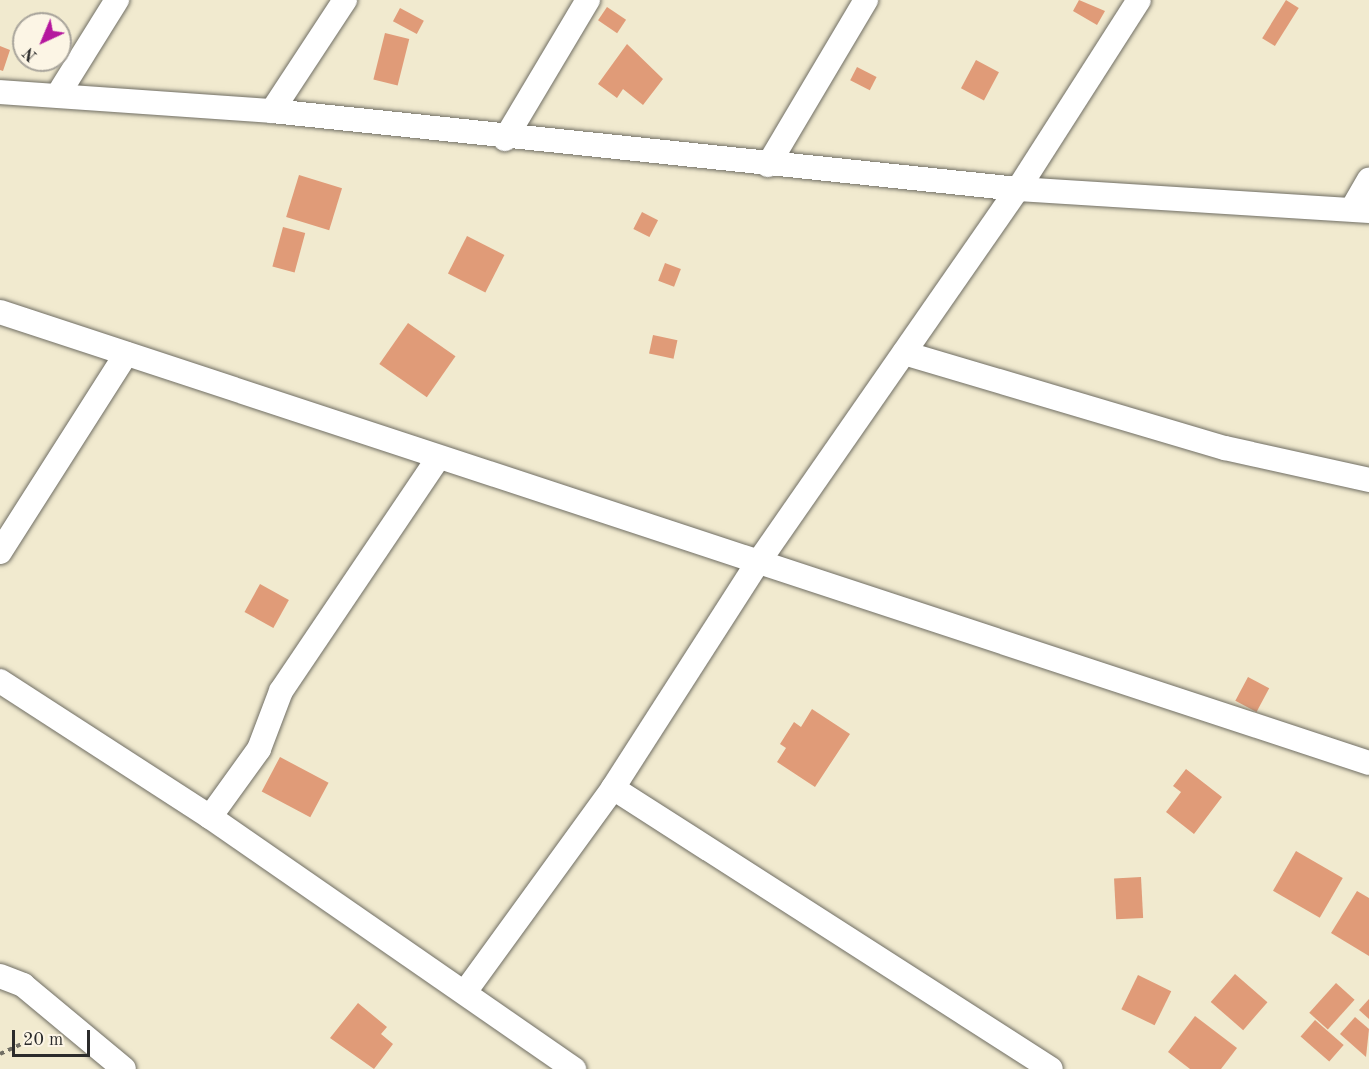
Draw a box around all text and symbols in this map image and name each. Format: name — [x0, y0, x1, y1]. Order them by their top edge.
north arrow — [12, 12, 72, 72]
text: N — [21, 44, 41, 64]
scale bar — [15, 1018, 93, 1056]
text: 20 m — [23, 1031, 63, 1049]

